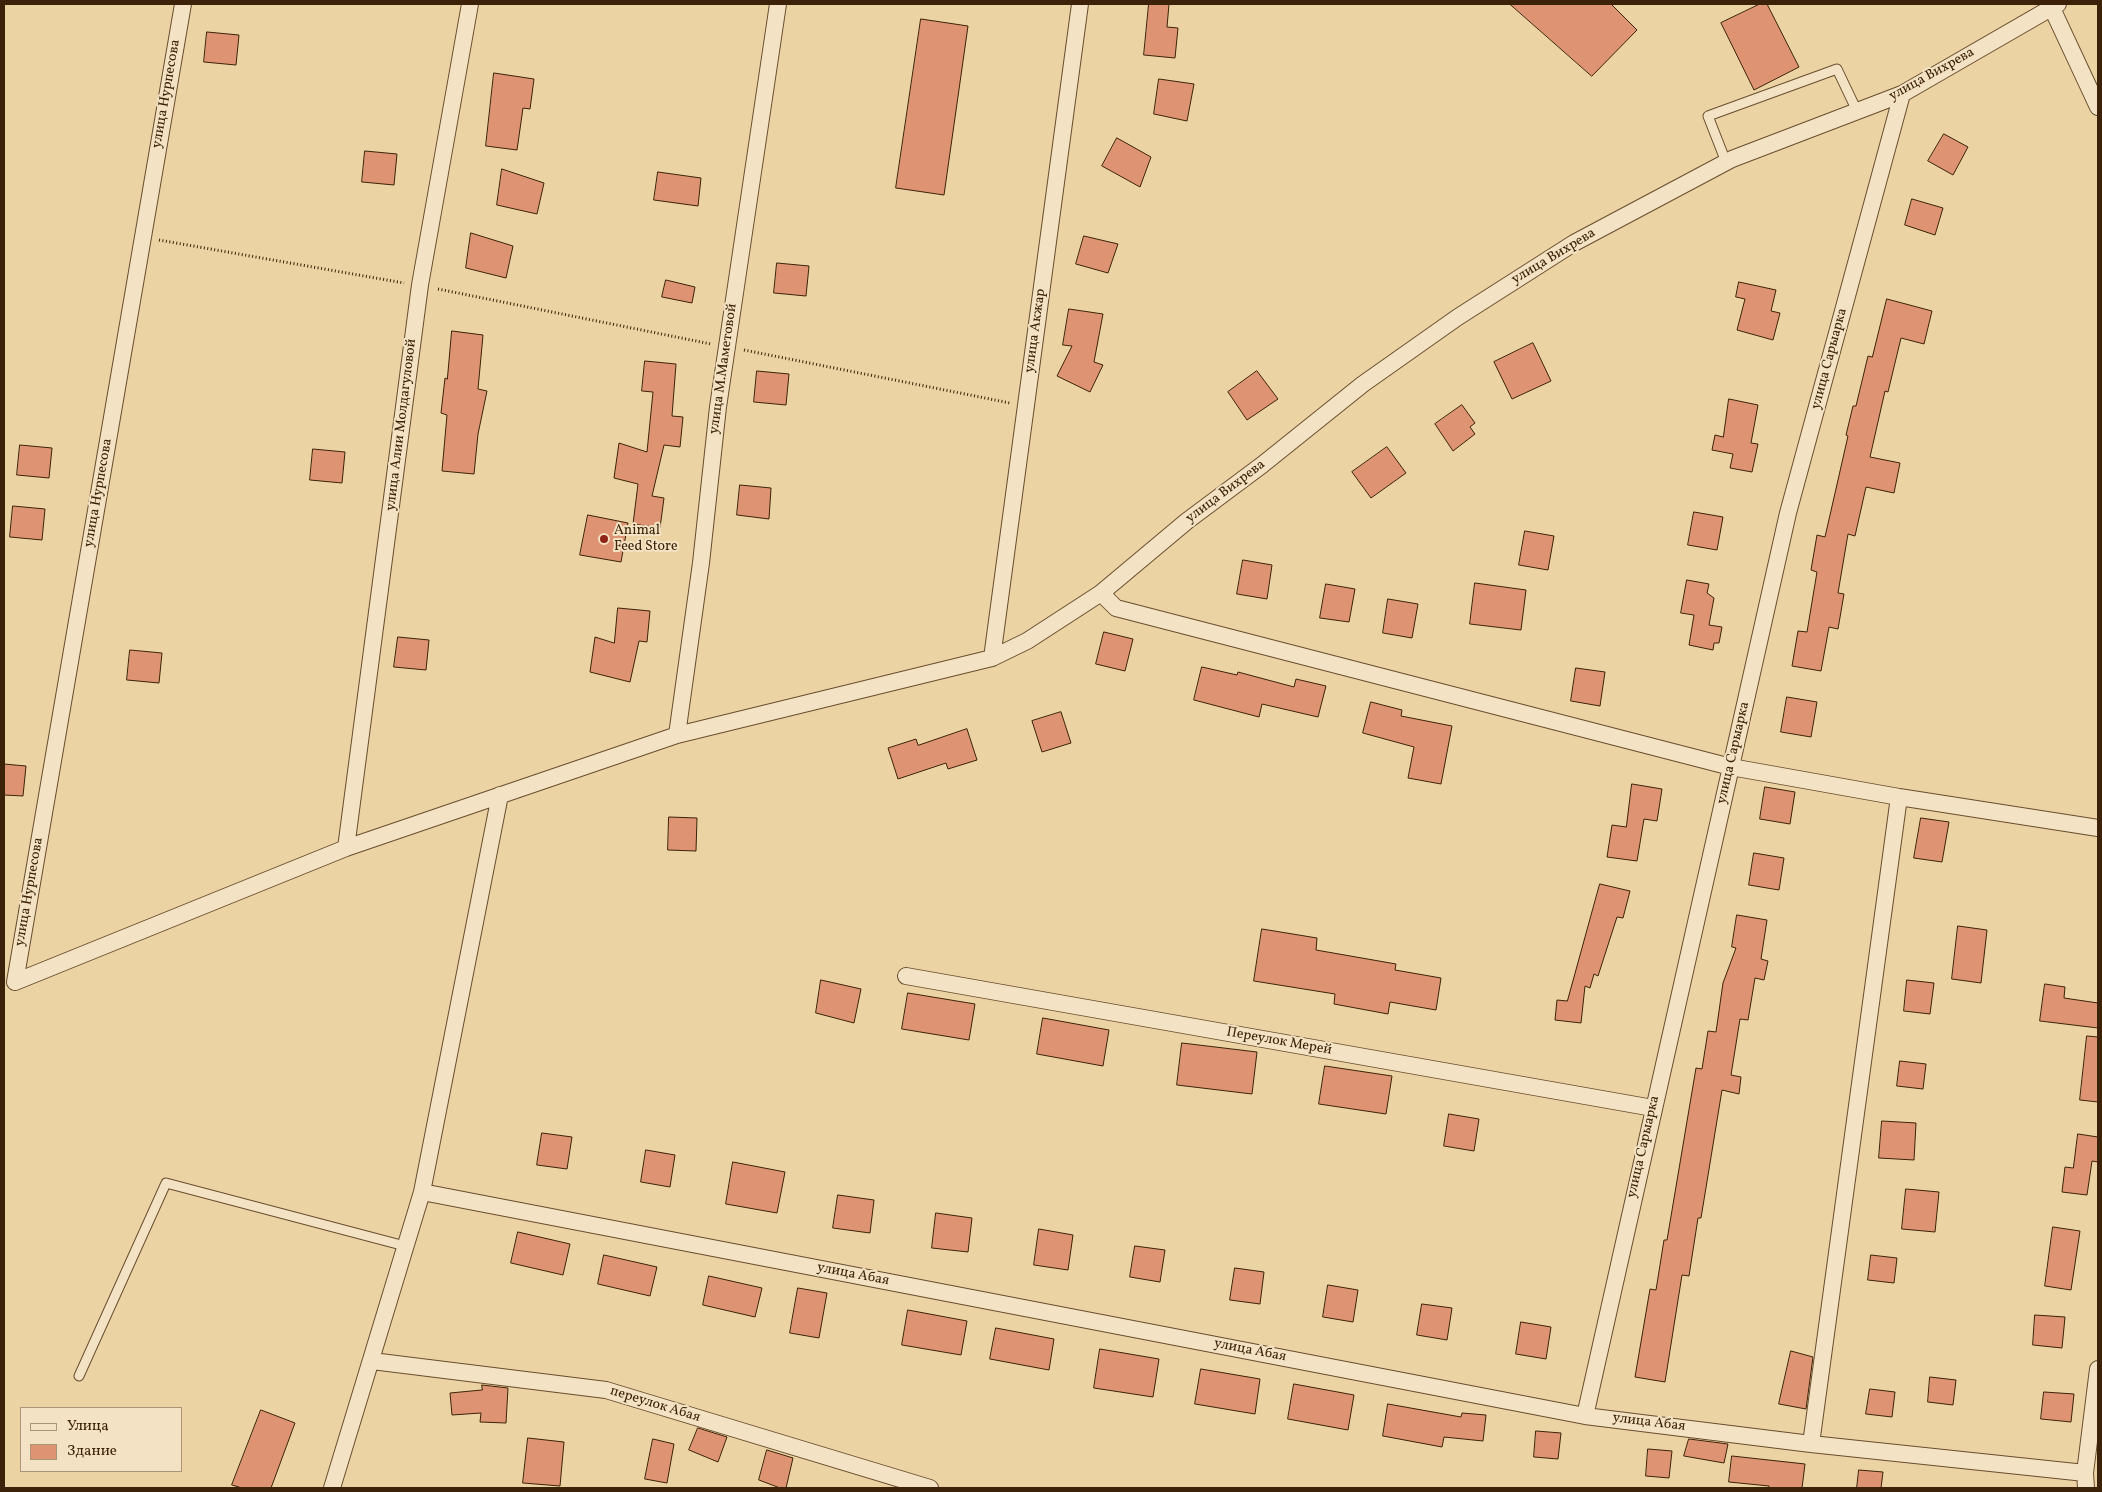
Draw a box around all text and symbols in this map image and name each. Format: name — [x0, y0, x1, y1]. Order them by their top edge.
street label: улица Нурпесова — [149, 38, 185, 150]
street label: улица Вихрева — [1886, 45, 1978, 105]
street label: улица Вихрева — [1509, 225, 1599, 289]
street label: улица Акжар — [1022, 288, 1050, 374]
street label: улица М.Маметовой — [707, 303, 741, 435]
street label: улица Сарыарка — [1808, 306, 1852, 412]
street label: улица Алии Молдагуловой — [383, 338, 421, 512]
street label: улица Нурпесова — [81, 437, 117, 549]
street label: улица Вихрева — [1183, 457, 1269, 527]
place label: Animal Feed Store — [614, 523, 678, 556]
marker: Animal Feed Store — [598, 533, 610, 545]
street label: улица Сарыарка — [1714, 700, 1754, 806]
street label: улица Нурпесова — [12, 836, 48, 948]
street label: Переулок Мерей — [1225, 1024, 1333, 1060]
street label: улица Сарыарка — [1624, 1094, 1664, 1200]
street label: улица Абая — [815, 1260, 891, 1290]
street label: улица Абая — [1212, 1336, 1288, 1366]
street label: переулок Абая — [608, 1383, 702, 1427]
legend — [20, 1407, 182, 1472]
street label: улица Абая — [1612, 1410, 1686, 1436]
text: Улица — [67, 1416, 109, 1437]
text: Здание — [67, 1441, 117, 1462]

